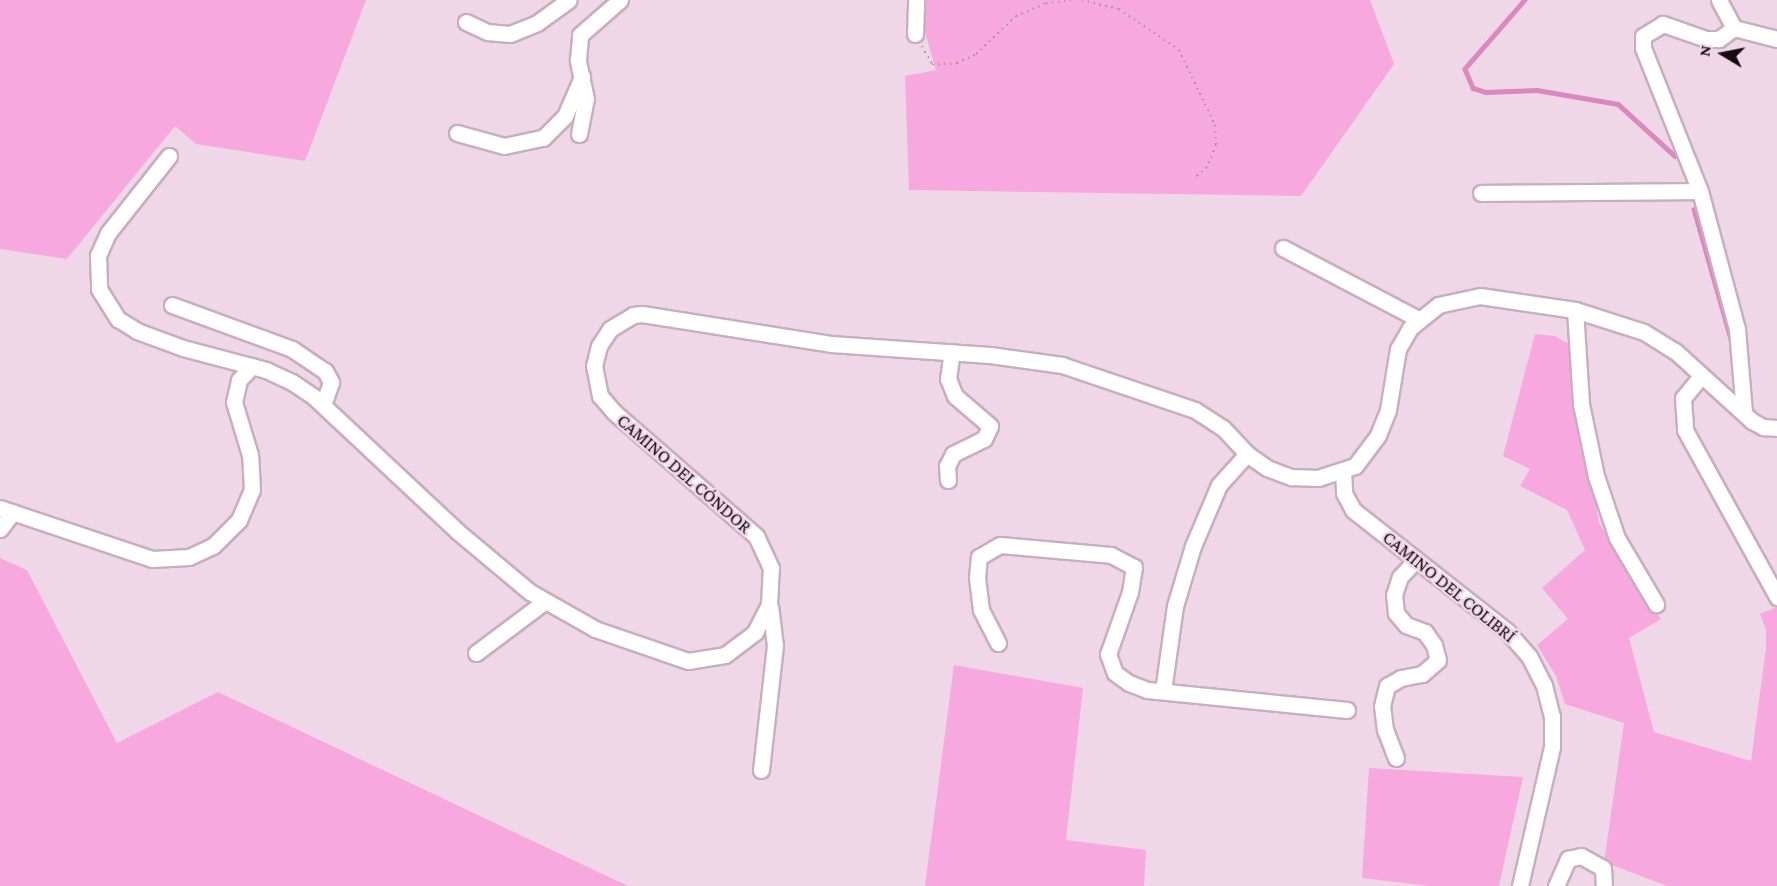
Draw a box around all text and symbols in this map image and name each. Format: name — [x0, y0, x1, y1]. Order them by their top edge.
north arrow — [1693, 24, 1753, 84]
text: N — [1695, 44, 1714, 58]
street label: CAMINO DEL CÓNDOR — [612, 410, 756, 538]
street label: CAMINO DEL COLIBRÍ — [1378, 527, 1520, 647]

